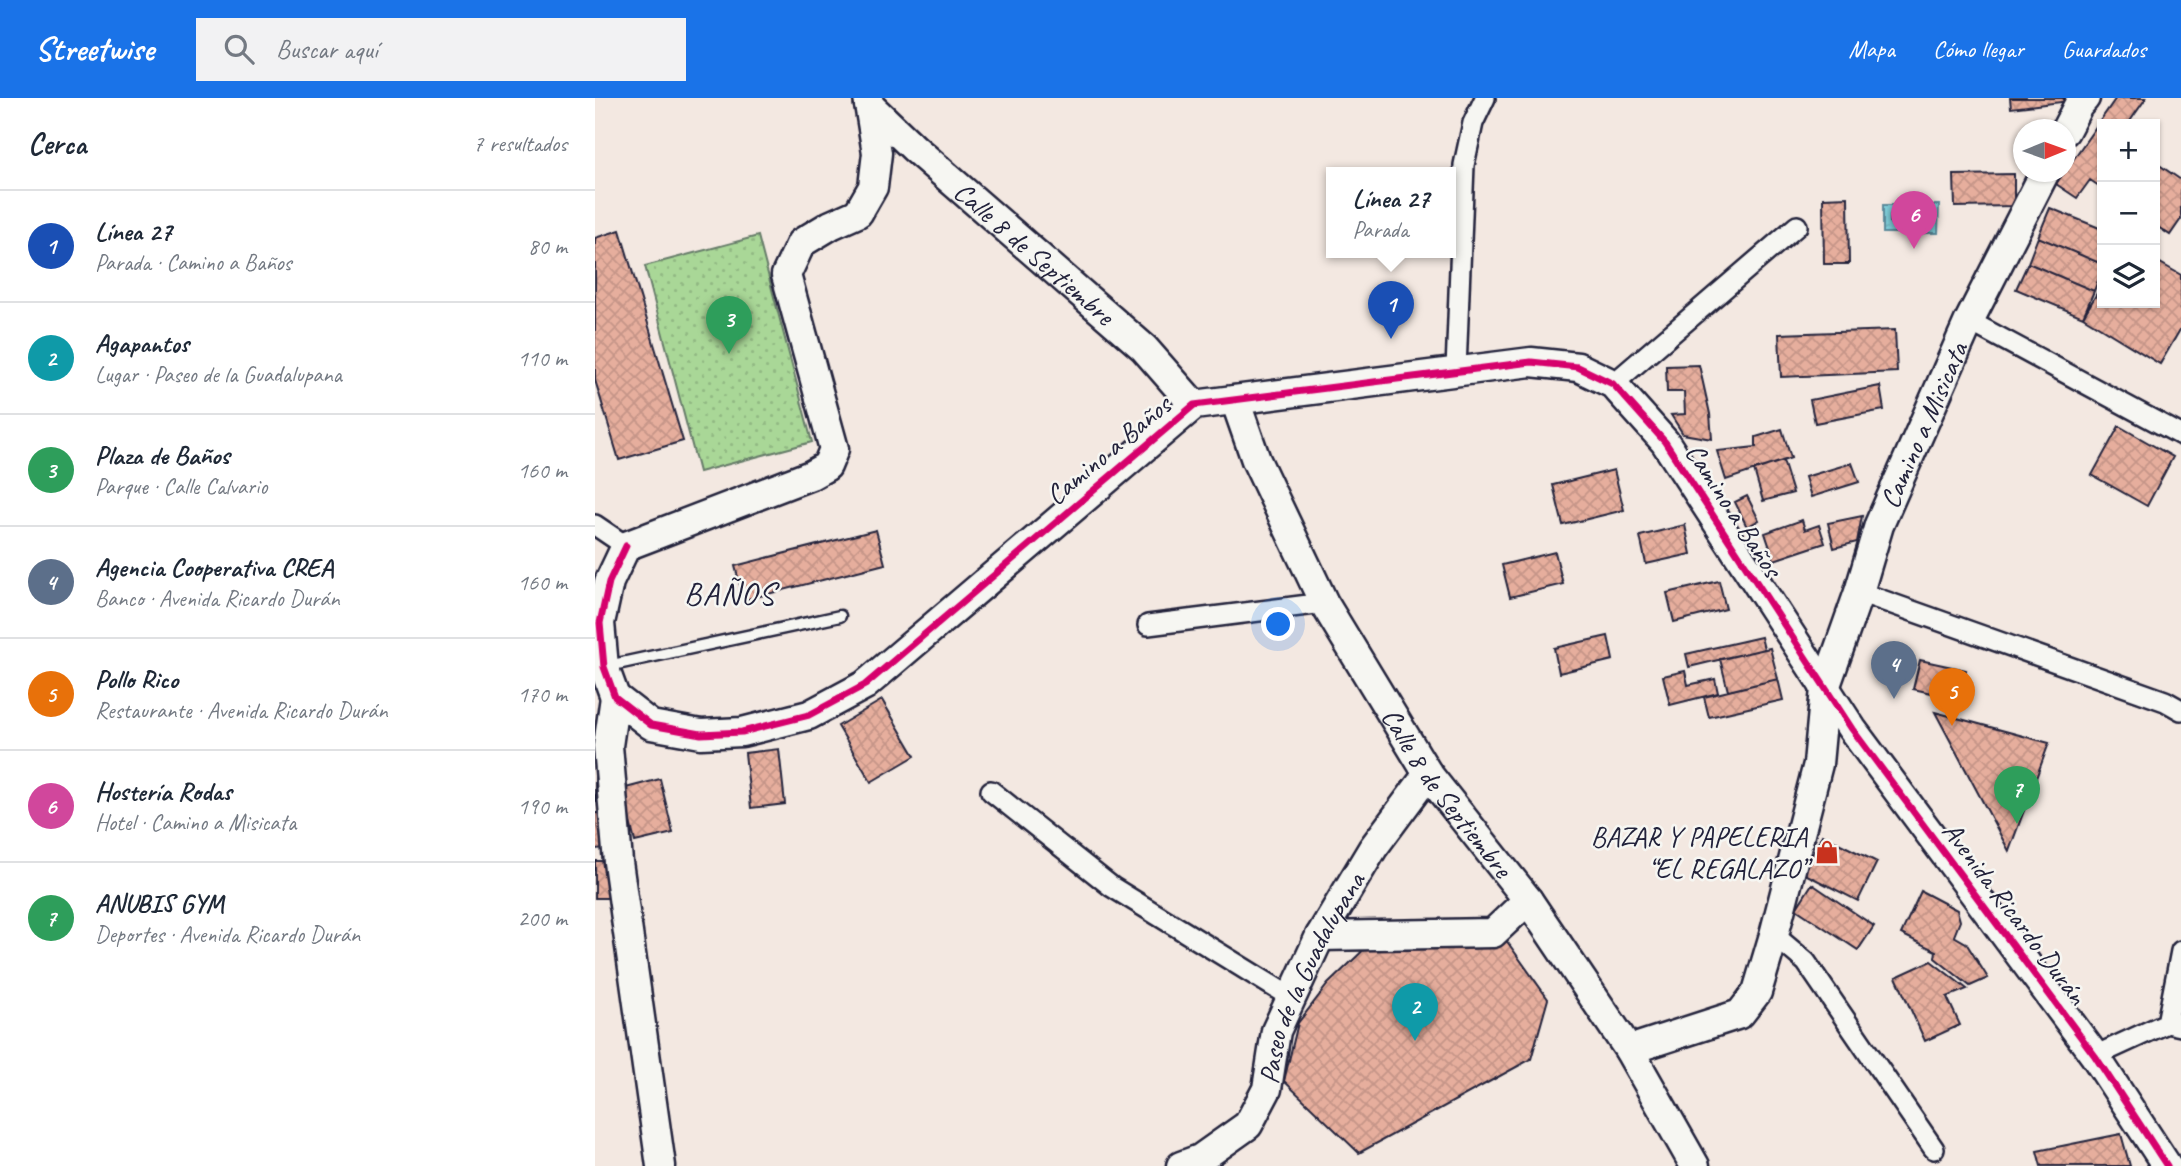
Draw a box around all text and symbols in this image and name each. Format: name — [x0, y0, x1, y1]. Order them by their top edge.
search box — [196, 18, 686, 81]
text: Streetwise — [35, 28, 154, 70]
icon: search — [220, 30, 258, 68]
text: Buscar aquí — [276, 33, 378, 66]
text: Mapa — [1848, 34, 1895, 64]
text: Cómo llegar — [1933, 34, 2024, 64]
text: Guardados — [2062, 34, 2146, 64]
north arrow — [2013, 119, 2076, 182]
map controls — [2097, 119, 2160, 308]
button: + — [2097, 119, 2160, 182]
text: Cerca — [28, 125, 86, 163]
text: 7 resultados — [473, 129, 567, 158]
popup — [1326, 167, 1456, 258]
street label: Calle 8 de Septiembre — [947, 174, 1123, 333]
text: Línea 27 — [1353, 182, 1429, 215]
button: − — [2097, 182, 2160, 245]
pin: 6 — [1891, 191, 1937, 249]
text: Línea 27 — [95, 215, 172, 248]
text: Parada — [1353, 215, 1408, 244]
text: 1 — [46, 232, 56, 261]
text: 80 m — [528, 232, 567, 261]
button: layers — [2097, 245, 2160, 308]
text: Parada · Camino a Baños — [95, 248, 291, 277]
pin: 1 — [1368, 281, 1414, 339]
pin: 3 — [706, 296, 752, 354]
text: Agapantos — [95, 327, 189, 360]
street label: Camino a Misicata — [1871, 335, 1976, 513]
text: 2 — [46, 344, 56, 373]
text: 110 m — [518, 344, 567, 373]
text: Lugar · Paseo de la Guadalupana — [95, 360, 342, 389]
street label: Camino a Baños — [1038, 386, 1180, 512]
street label: Camino a Baños — [1678, 437, 1792, 586]
text: Plaza de Baños — [95, 439, 230, 472]
text: 3 — [46, 456, 56, 485]
text: 160 m — [518, 456, 567, 485]
text: Parque · Calle Calvario — [95, 472, 267, 501]
text: Agencia Cooperativa CREA — [95, 551, 333, 584]
text: 4 — [46, 568, 56, 597]
text: 160 m — [518, 568, 567, 597]
district label: BAÑOS — [684, 573, 781, 614]
text: Banco · Avenida Ricardo Durán — [95, 584, 340, 613]
your location — [1261, 607, 1295, 641]
pin: 4 — [1871, 641, 1917, 699]
text: Pollo Rico — [95, 663, 178, 696]
pin: 5 — [1929, 668, 1975, 726]
text: 5 — [46, 680, 56, 709]
text: 170 m — [518, 680, 567, 709]
text: Restaurante · Avenida Ricardo Durán — [95, 696, 388, 725]
street label: Calle 8 de Septiembre — [1374, 701, 1522, 885]
pin: 7 — [1994, 766, 2040, 824]
text: Hostería Rodas — [95, 775, 232, 808]
text: 6 — [46, 792, 56, 821]
text: 190 m — [518, 792, 567, 821]
text: Hotel · Camino a Misicata — [95, 808, 296, 837]
street label: Avenida Ricardo Durán — [1935, 815, 2096, 1013]
place label: BAZAR Y PAPELERIA “EL REGALAZO” — [1591, 819, 1814, 886]
shop icon: BAZAR Y PAPELERIA “EL REGALAZO” — [1813, 838, 1841, 866]
street label: Paseo de la Guadalupana — [1251, 864, 1373, 1086]
text: ANUBIS GYM — [95, 887, 224, 920]
text: 7 — [46, 904, 56, 933]
text: 200 m — [518, 904, 567, 933]
text: Deportes · Avenida Ricardo Durán — [95, 920, 360, 949]
pin: 2 — [1392, 983, 1438, 1041]

